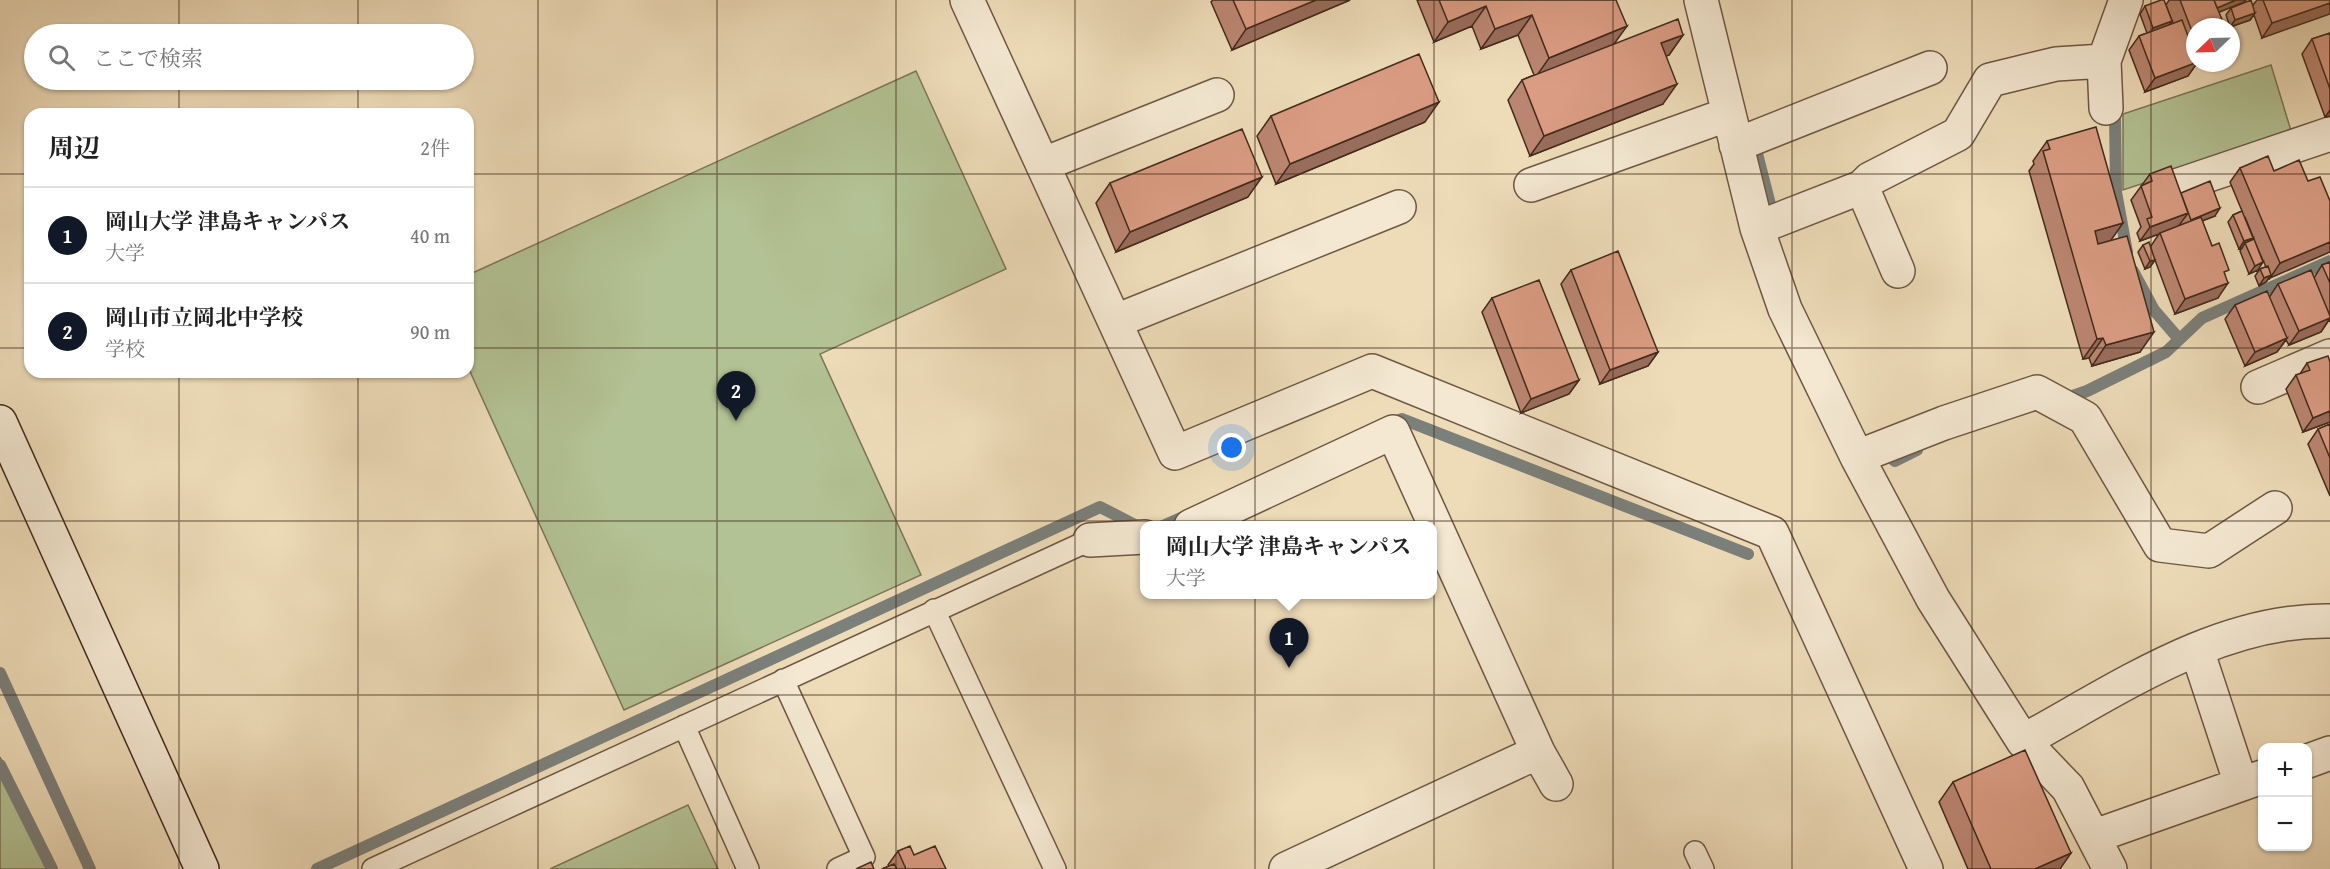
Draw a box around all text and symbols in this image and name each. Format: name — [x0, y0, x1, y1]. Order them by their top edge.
north arrow — [2186, 18, 2240, 72]
search box — [24, 24, 474, 90]
icon: search — [45, 41, 78, 74]
text: ここで検索 — [93, 42, 203, 74]
text: 周辺 — [48, 128, 100, 167]
text: 2件 — [420, 133, 450, 162]
text: 岡山大学 津島キャンパス — [105, 205, 350, 237]
text: 1 — [62, 221, 73, 250]
text: 40 m — [410, 221, 450, 250]
text: 大学 — [105, 238, 145, 267]
text: 岡山市立岡北中学校 — [105, 301, 303, 333]
text: 2 — [62, 317, 73, 346]
text: 90 m — [410, 317, 450, 346]
text: 学校 — [105, 334, 145, 363]
pin: 2 — [716, 372, 756, 421]
your location — [1217, 433, 1246, 462]
popup — [1140, 521, 1437, 599]
text: 岡山大学 津島キャンパス — [1166, 530, 1411, 562]
text: 大学 — [1166, 563, 1206, 592]
pin: 1 — [1270, 618, 1308, 668]
map controls — [2258, 743, 2312, 851]
button: + — [2258, 743, 2312, 797]
button: − — [2258, 797, 2312, 851]

